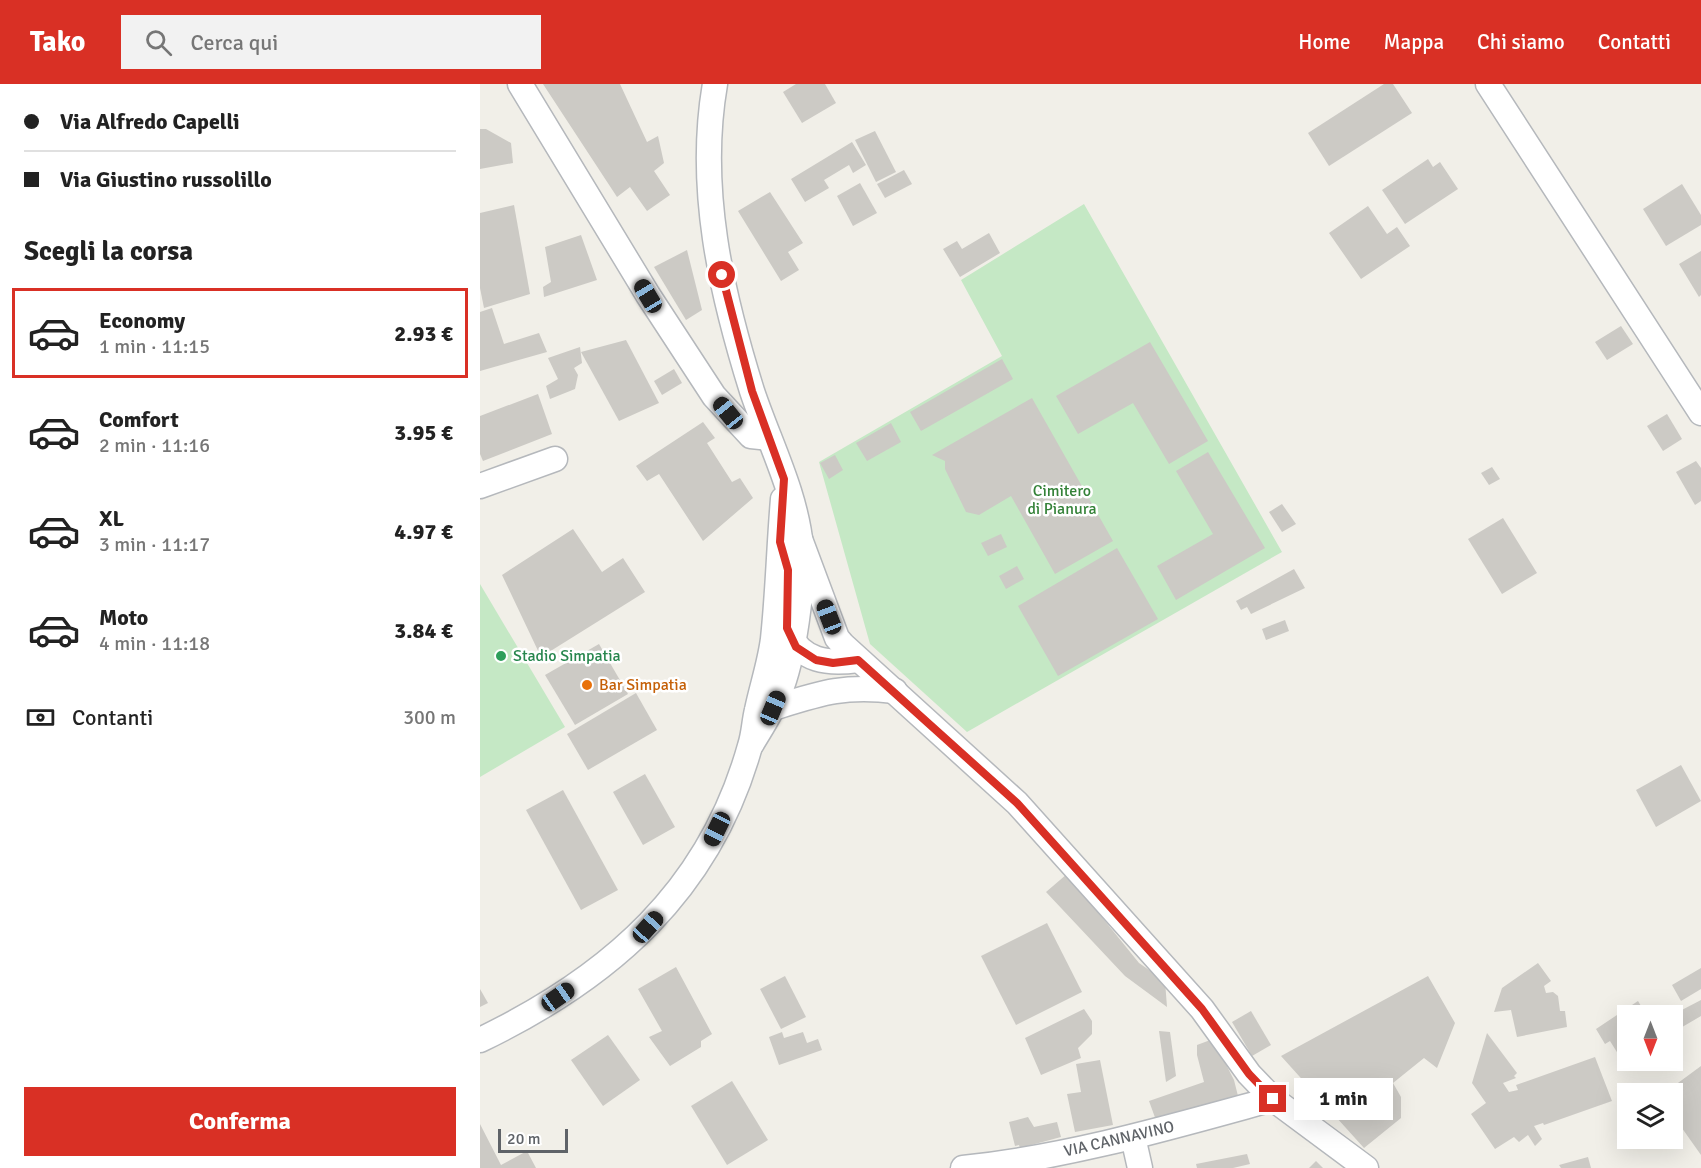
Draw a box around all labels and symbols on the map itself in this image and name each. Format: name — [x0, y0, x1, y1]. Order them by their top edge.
route start — [708, 261, 735, 288]
car — [631, 276, 665, 316]
car — [710, 393, 746, 433]
park label: Cimitero di Pianura — [1027, 481, 1097, 519]
car — [814, 597, 844, 637]
place label: Stadio Simpatia — [513, 646, 621, 666]
marker: Stadio Simpatia — [494, 649, 508, 663]
place label: Bar Simpatia — [599, 675, 687, 695]
marker: Bar Simpatia — [580, 678, 594, 692]
car — [758, 688, 788, 728]
car — [701, 809, 733, 849]
car — [629, 908, 667, 946]
car — [538, 979, 578, 1015]
north arrow — [1617, 1005, 1683, 1071]
callout: 1 min — [1294, 1078, 1393, 1120]
route end — [1259, 1085, 1286, 1112]
street label: VIA CANNAVINO — [1062, 1117, 1176, 1161]
scale bar — [498, 1126, 568, 1154]

